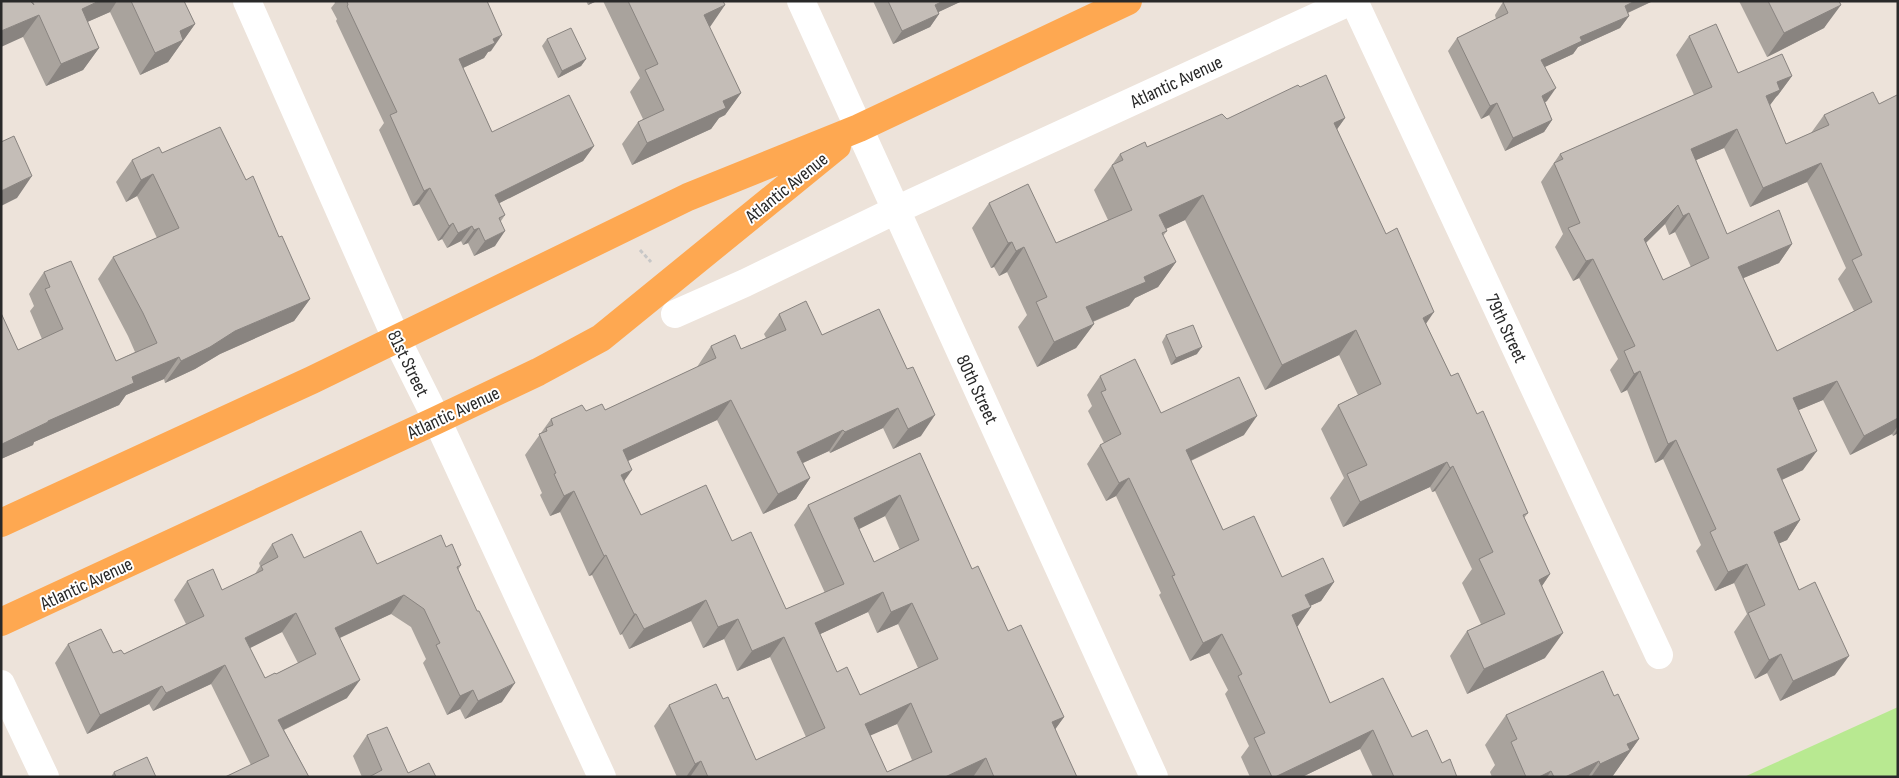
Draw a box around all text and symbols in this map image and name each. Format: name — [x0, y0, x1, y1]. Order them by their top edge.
street label: Atlantic Avenue — [1126, 51, 1227, 114]
street label: Atlantic Avenue — [740, 148, 833, 229]
street label: 79th Street — [1480, 291, 1532, 367]
street label: 81st Street — [382, 327, 434, 401]
street label: 80th Street — [951, 351, 1003, 428]
street label: Atlantic Avenue — [403, 382, 504, 445]
street label: Atlantic Avenue — [36, 553, 137, 616]

